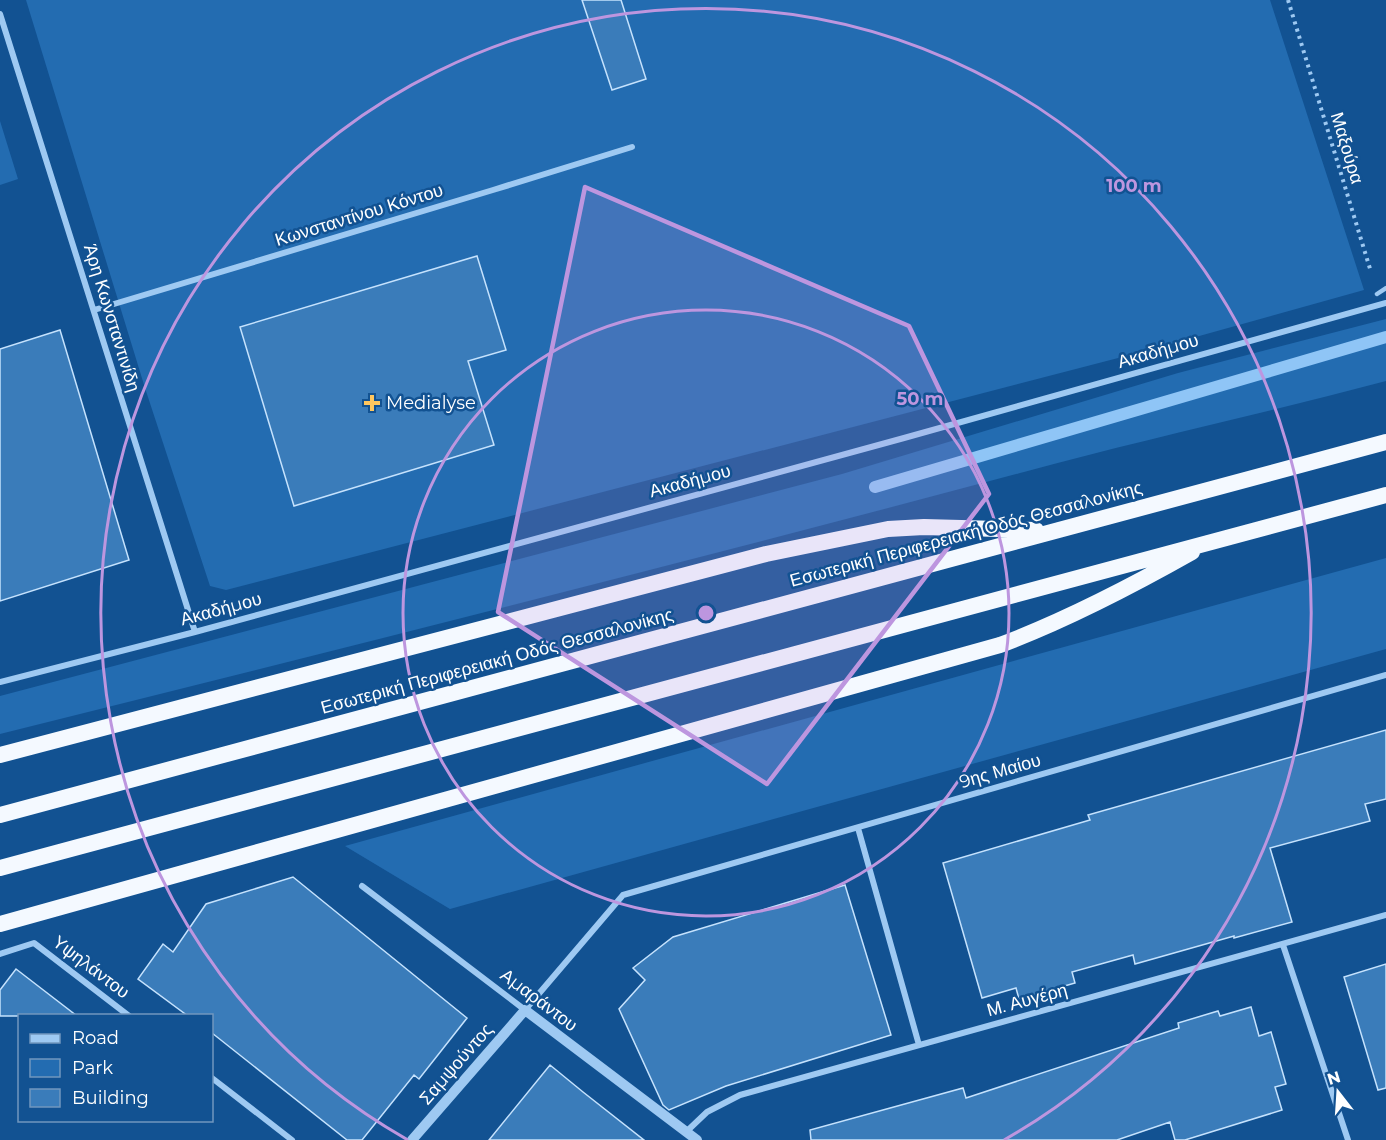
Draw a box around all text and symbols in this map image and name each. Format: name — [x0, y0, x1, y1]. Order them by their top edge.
street label: Μαξούρα — [1326, 110, 1368, 186]
text: 100 m — [1106, 175, 1162, 197]
street label: Κωνσταντίνου Κόντου — [272, 179, 446, 251]
street label: Άρη Κωνσταντινίδη — [79, 241, 145, 395]
street label: Ακαδήμου — [1115, 329, 1201, 373]
text: 50 m — [897, 388, 943, 410]
place label: Medialyse — [386, 392, 476, 414]
marker: Medialyse — [363, 394, 381, 412]
street label: Ακαδήμου — [647, 460, 733, 502]
street label: Εσωτερική Περιφερειακή Οδός Θεσσαλονίκης — [787, 476, 1145, 592]
street label: Ακαδήμου — [178, 588, 264, 630]
street label: Εσωτερική Περιφερειακή Οδός Θεσσαλονίκης — [318, 603, 676, 719]
centre of rings — [696, 603, 716, 623]
street label: 9ης Μαίου — [957, 749, 1043, 793]
street label: Υψηλάντου — [48, 931, 134, 1003]
street label: Αμαράντου — [496, 964, 582, 1036]
street label: Μ. Αυγέρη — [984, 979, 1070, 1021]
legend — [18, 1014, 213, 1122]
street label: Σαμψούντος — [415, 1018, 498, 1109]
text: Road — [72, 1027, 119, 1049]
text: Park — [72, 1057, 113, 1079]
north arrow — [1308, 1062, 1368, 1122]
text: N — [1325, 1067, 1343, 1089]
text: Building — [72, 1087, 149, 1109]

